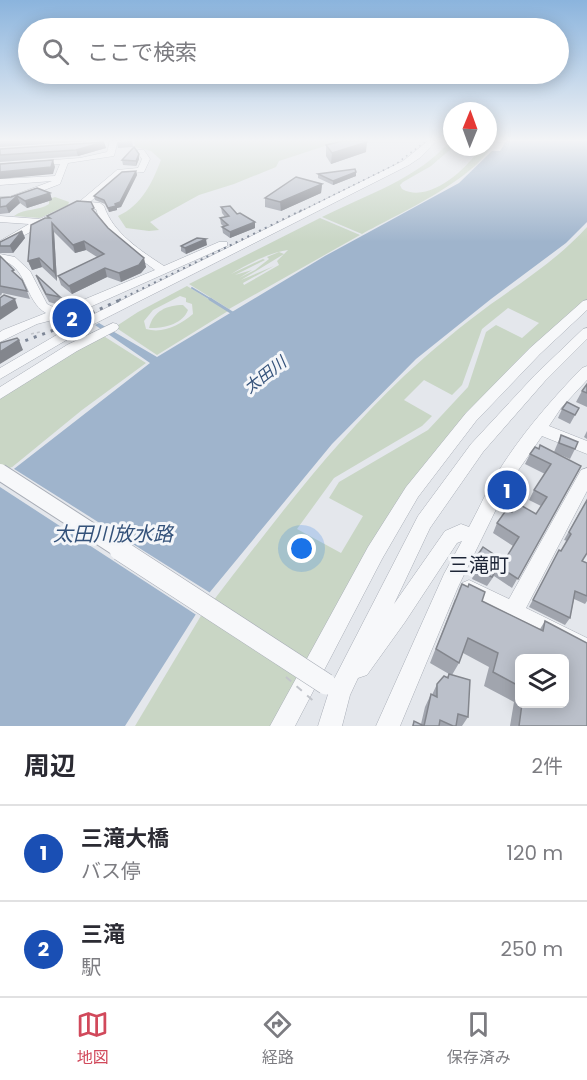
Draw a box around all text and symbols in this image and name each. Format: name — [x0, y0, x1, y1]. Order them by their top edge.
search box — [18, 18, 569, 84]
icon: search — [39, 35, 72, 68]
text: ここで検索 — [87, 37, 197, 68]
north arrow — [443, 102, 497, 156]
pin: 2 — [52, 296, 92, 340]
water label: 太田川 — [239, 350, 293, 399]
pin: 1 — [488, 468, 526, 512]
water label: 太田川放水路 — [53, 520, 175, 548]
your location — [287, 534, 316, 563]
district label: 三滝町 — [449, 551, 509, 579]
map controls — [515, 654, 569, 708]
button: layers — [515, 654, 569, 708]
text: 周辺 — [24, 748, 76, 784]
text: 2件 — [532, 752, 563, 780]
text: 三滝大橋 — [81, 823, 169, 854]
text: 1 — [40, 839, 47, 867]
text: 120 m — [507, 839, 563, 867]
text: バス停 — [81, 857, 141, 885]
text: 三滝 — [81, 919, 125, 950]
text: 2 — [38, 935, 49, 963]
text: 250 m — [500, 935, 563, 963]
text: 駅 — [81, 953, 101, 981]
tab: 地図 — [76, 1008, 109, 1070]
tab: 経路 — [261, 1008, 294, 1070]
tab: 保存済み — [447, 1008, 511, 1070]

